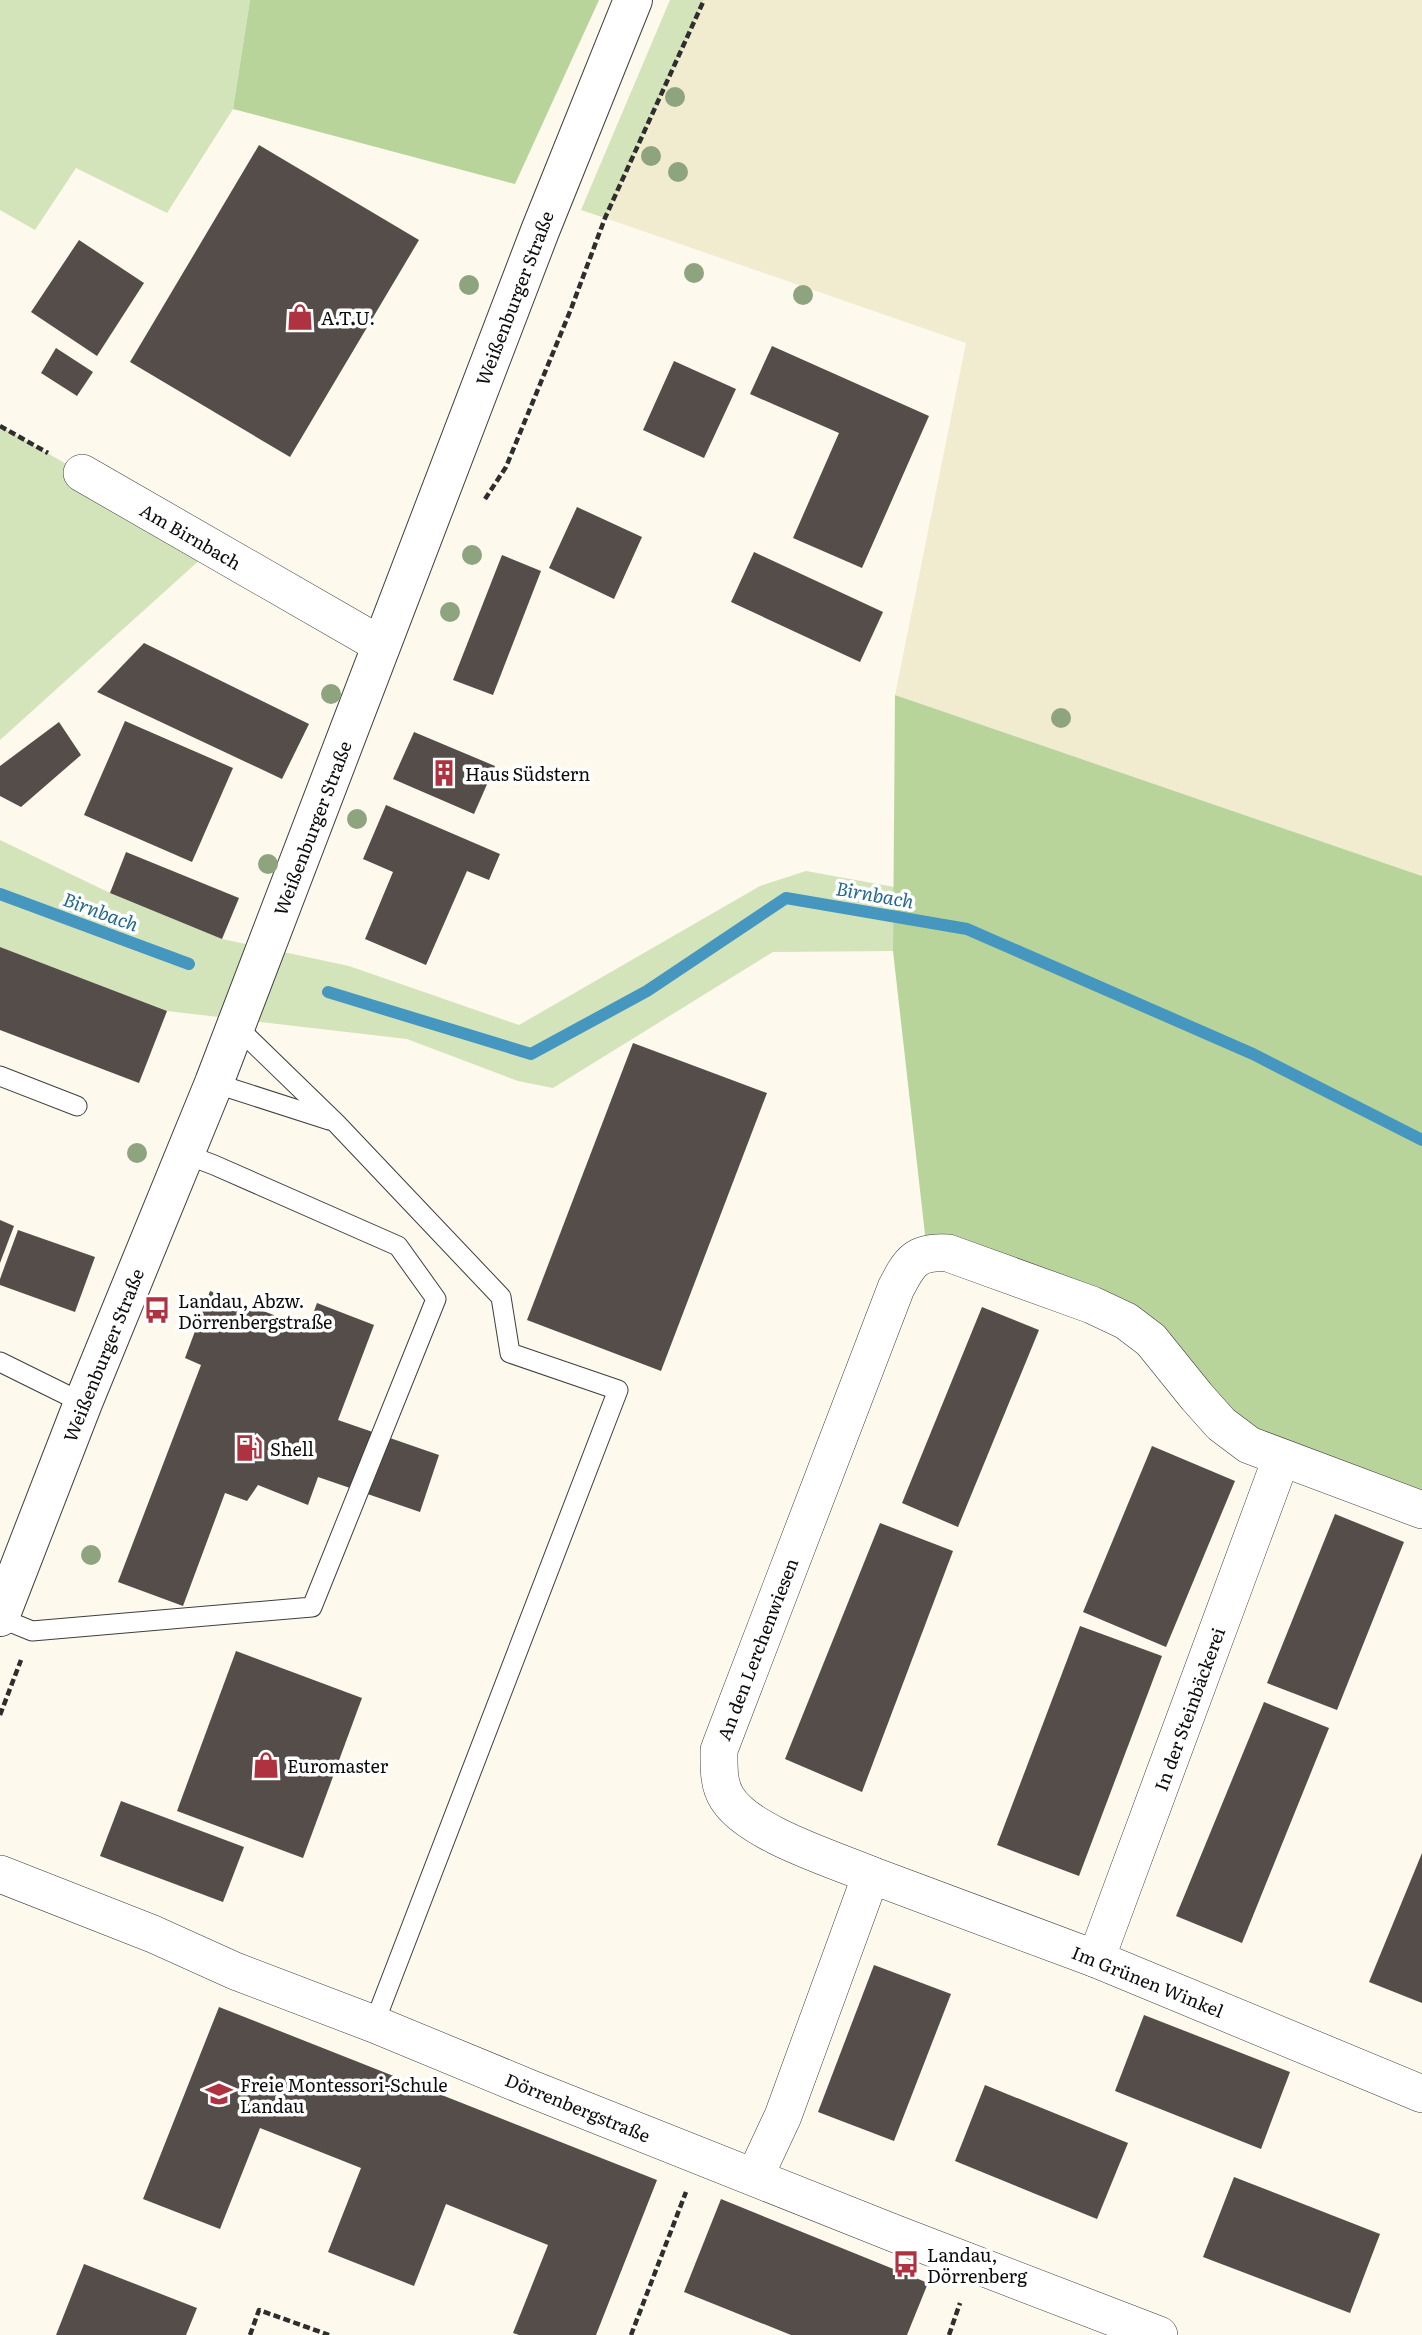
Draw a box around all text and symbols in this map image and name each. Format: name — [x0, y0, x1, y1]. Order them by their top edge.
street label: Weißenburger Straße — [468, 207, 560, 389]
shop icon: A.T.U. — [285, 302, 315, 332]
place label: A.T.U. — [321, 304, 375, 331]
street label: Am Birnbach — [135, 496, 247, 576]
street label: Weißenburger Straße — [266, 737, 358, 919]
building icon: Haus Südstern — [429, 758, 459, 788]
place label: Haus Südstern — [465, 760, 590, 787]
water label: Birnbach — [834, 873, 916, 915]
water label: Birnbach — [59, 884, 143, 938]
street label: Weißenburger Straße — [56, 1264, 150, 1446]
place label: Landau, Abzw. Dörrenbergstraße — [178, 1287, 332, 1335]
bus stop icon: Landau, Abzw. Dörrenbergstraße — [142, 1295, 172, 1325]
fuel station icon: Shell — [234, 1433, 264, 1463]
place label: Shell — [270, 1435, 314, 1462]
street label: An den Lerchenwiesen — [710, 1554, 804, 1744]
street label: In der Steinbäckerei — [1147, 1623, 1231, 1795]
shop icon: Euromaster — [251, 1750, 281, 1780]
place label: Euromaster — [287, 1752, 389, 1779]
street label: Im Grünen Winkel — [1068, 1938, 1228, 2024]
street label: Dörrenbergstraße — [501, 2066, 655, 2148]
place label: Freie Montessori-Schule Landau — [240, 2071, 448, 2119]
school or university icon: Freie Montessori-Schule Landau — [204, 2079, 234, 2109]
place label: Landau, Dörrenberg — [927, 2241, 1028, 2289]
bus stop icon: Landau, Dörrenberg — [891, 2249, 921, 2279]

